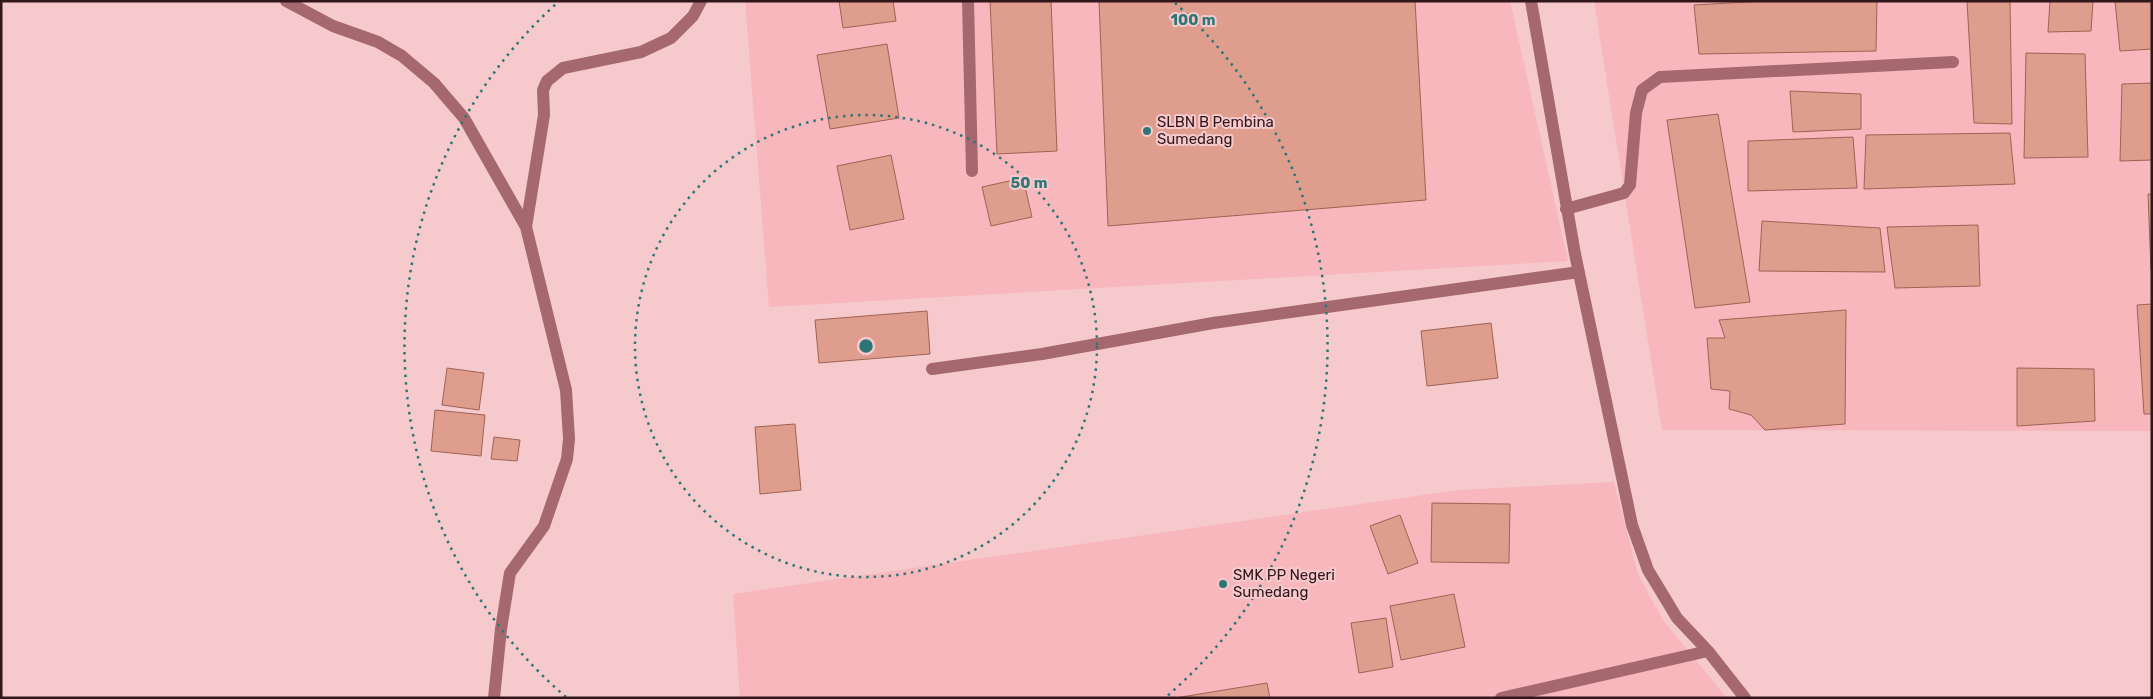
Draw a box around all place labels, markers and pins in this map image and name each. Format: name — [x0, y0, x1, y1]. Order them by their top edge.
place label: SLBN B Pembina Sumedang — [1157, 113, 1274, 148]
marker: SLBN B Pembina Sumedang — [1141, 125, 1153, 137]
centre of rings — [857, 337, 875, 355]
place label: SMK PP Negeri Sumedang — [1233, 566, 1335, 601]
marker: SMK PP Negeri Sumedang — [1217, 578, 1229, 590]

